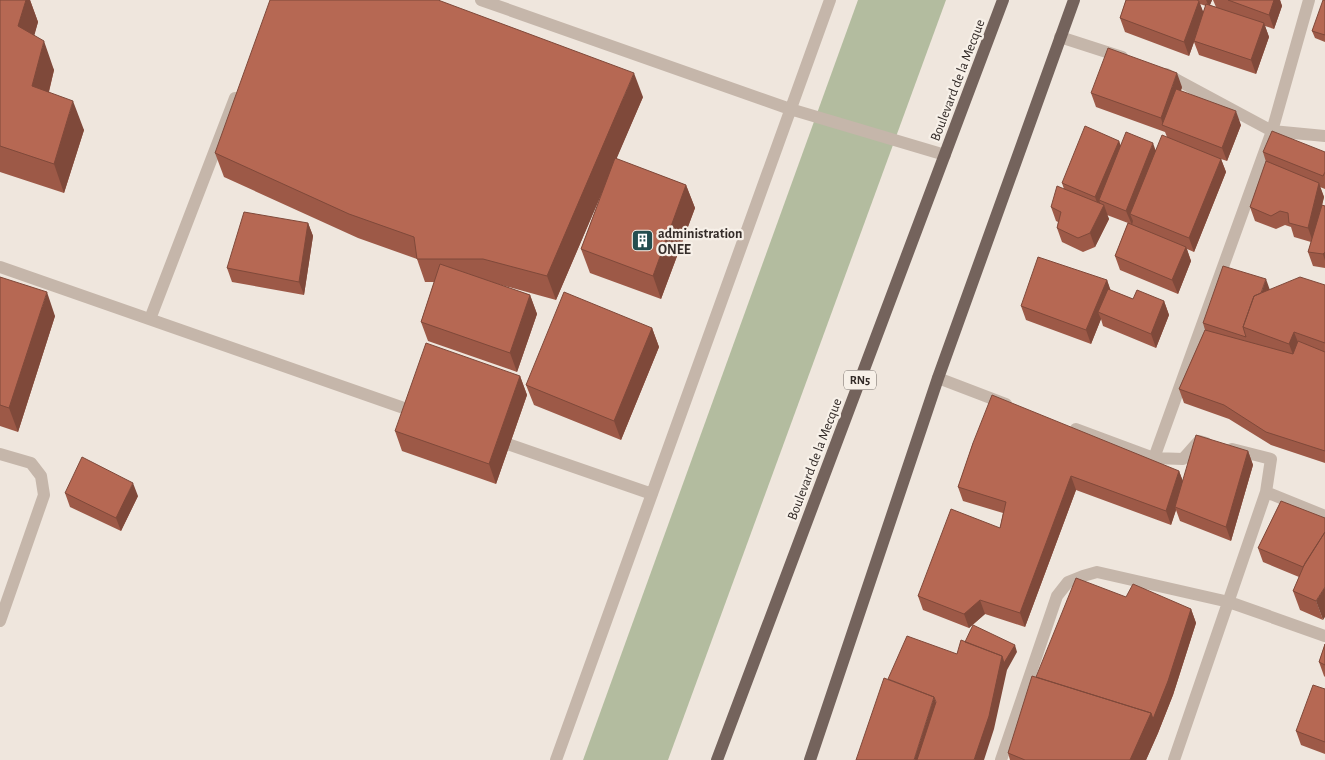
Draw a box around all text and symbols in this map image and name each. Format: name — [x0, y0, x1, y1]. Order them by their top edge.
street label: Boulevard de la Mecque — [928, 18, 988, 143]
place label: administration ONEE — [658, 227, 742, 257]
building icon: administration ONEE — [630, 229, 654, 253]
road number: RN5 — [844, 370, 876, 390]
street label: Boulevard de la Mecque — [785, 397, 845, 522]

